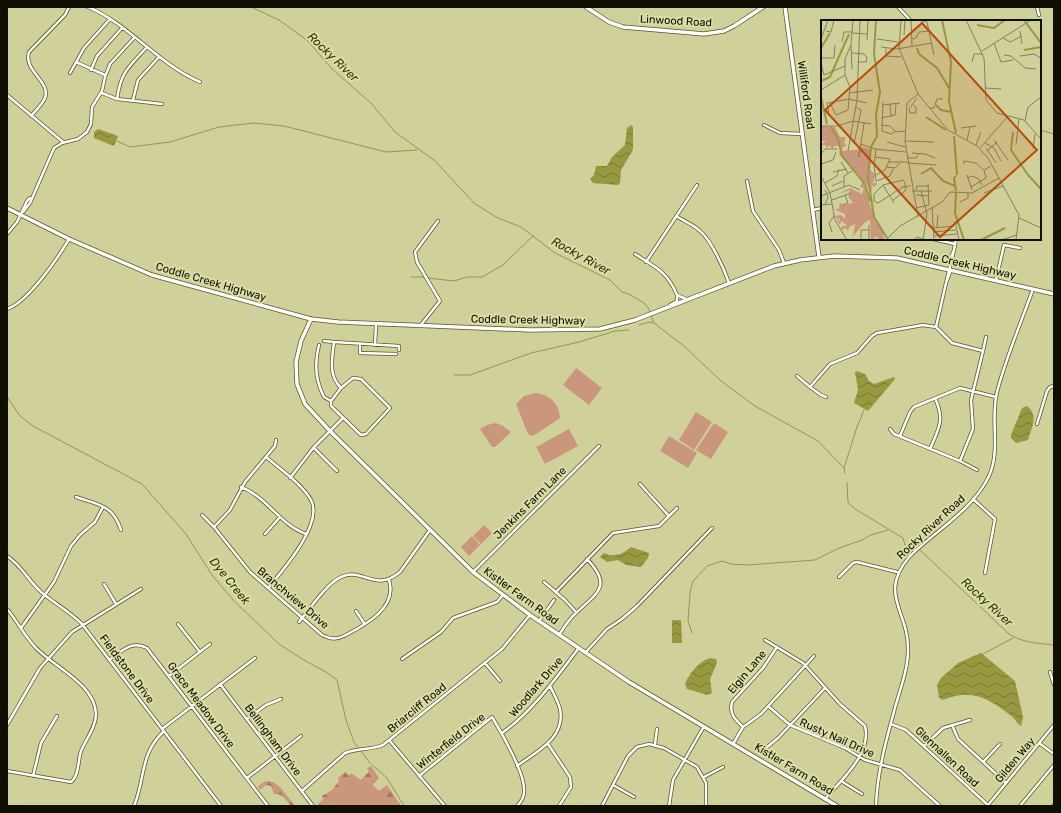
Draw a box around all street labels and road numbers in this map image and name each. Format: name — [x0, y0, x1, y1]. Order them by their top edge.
street label: Linwood Road — [640, 13, 712, 29]
street label: Williford Road — [795, 60, 817, 130]
street label: Coddle Creek Highway — [903, 244, 1017, 282]
street label: Coddle Creek Highway — [154, 260, 268, 304]
street label: Coddle Creek Highway — [471, 313, 585, 327]
street label: Jenkins Farm Lane — [491, 464, 569, 542]
street label: Rocky River Road — [894, 492, 968, 562]
street label: Branchview Drive — [255, 564, 331, 632]
street label: Kistler Farm Road — [481, 564, 561, 628]
street label: Fieldstone Drive — [97, 632, 157, 706]
street label: Elgin Lane — [725, 648, 769, 696]
street label: Woodlark Drive — [506, 654, 566, 720]
street label: Grace Meadow Drive — [165, 660, 237, 750]
street label: Briarcliff Road — [385, 680, 449, 736]
street label: Bellingham Drive — [242, 702, 304, 778]
street label: Winterfield Drive — [414, 710, 488, 772]
street label: Rusty Nail Drive — [798, 716, 876, 760]
street label: Glennallen Road — [912, 724, 982, 790]
street label: Gilden Way — [992, 735, 1038, 785]
street label: Kistler Farm Road — [752, 740, 836, 798]

